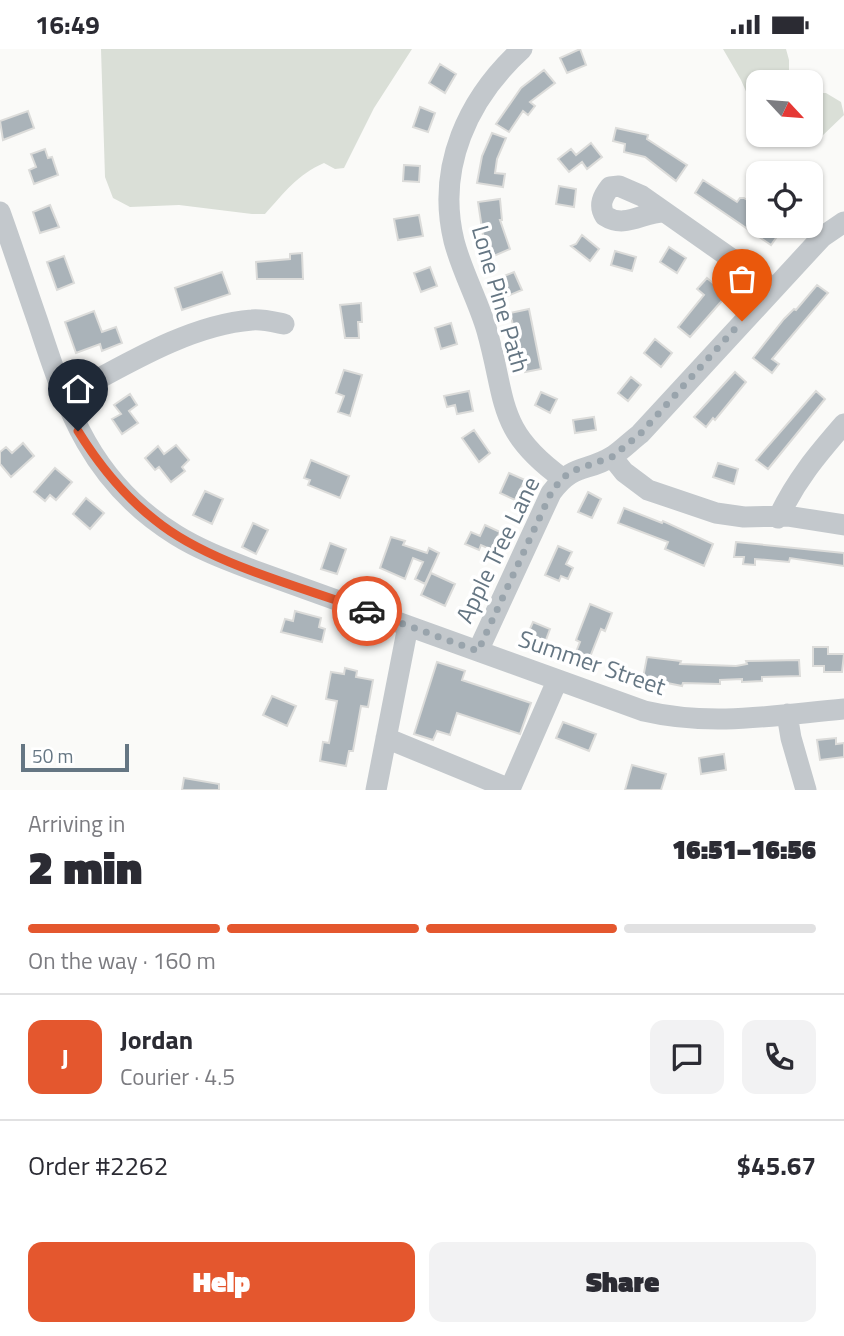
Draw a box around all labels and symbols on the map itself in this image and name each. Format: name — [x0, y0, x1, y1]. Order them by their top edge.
north arrow — [746, 70, 822, 147]
street label: Lone Pine Path — [463, 221, 539, 377]
pin — [712, 249, 772, 321]
pin — [48, 359, 108, 431]
street label: Apple Tree Lane — [446, 470, 548, 629]
courier — [332, 576, 402, 646]
street label: Summer Street — [514, 620, 671, 704]
scale bar — [21, 741, 130, 773]

